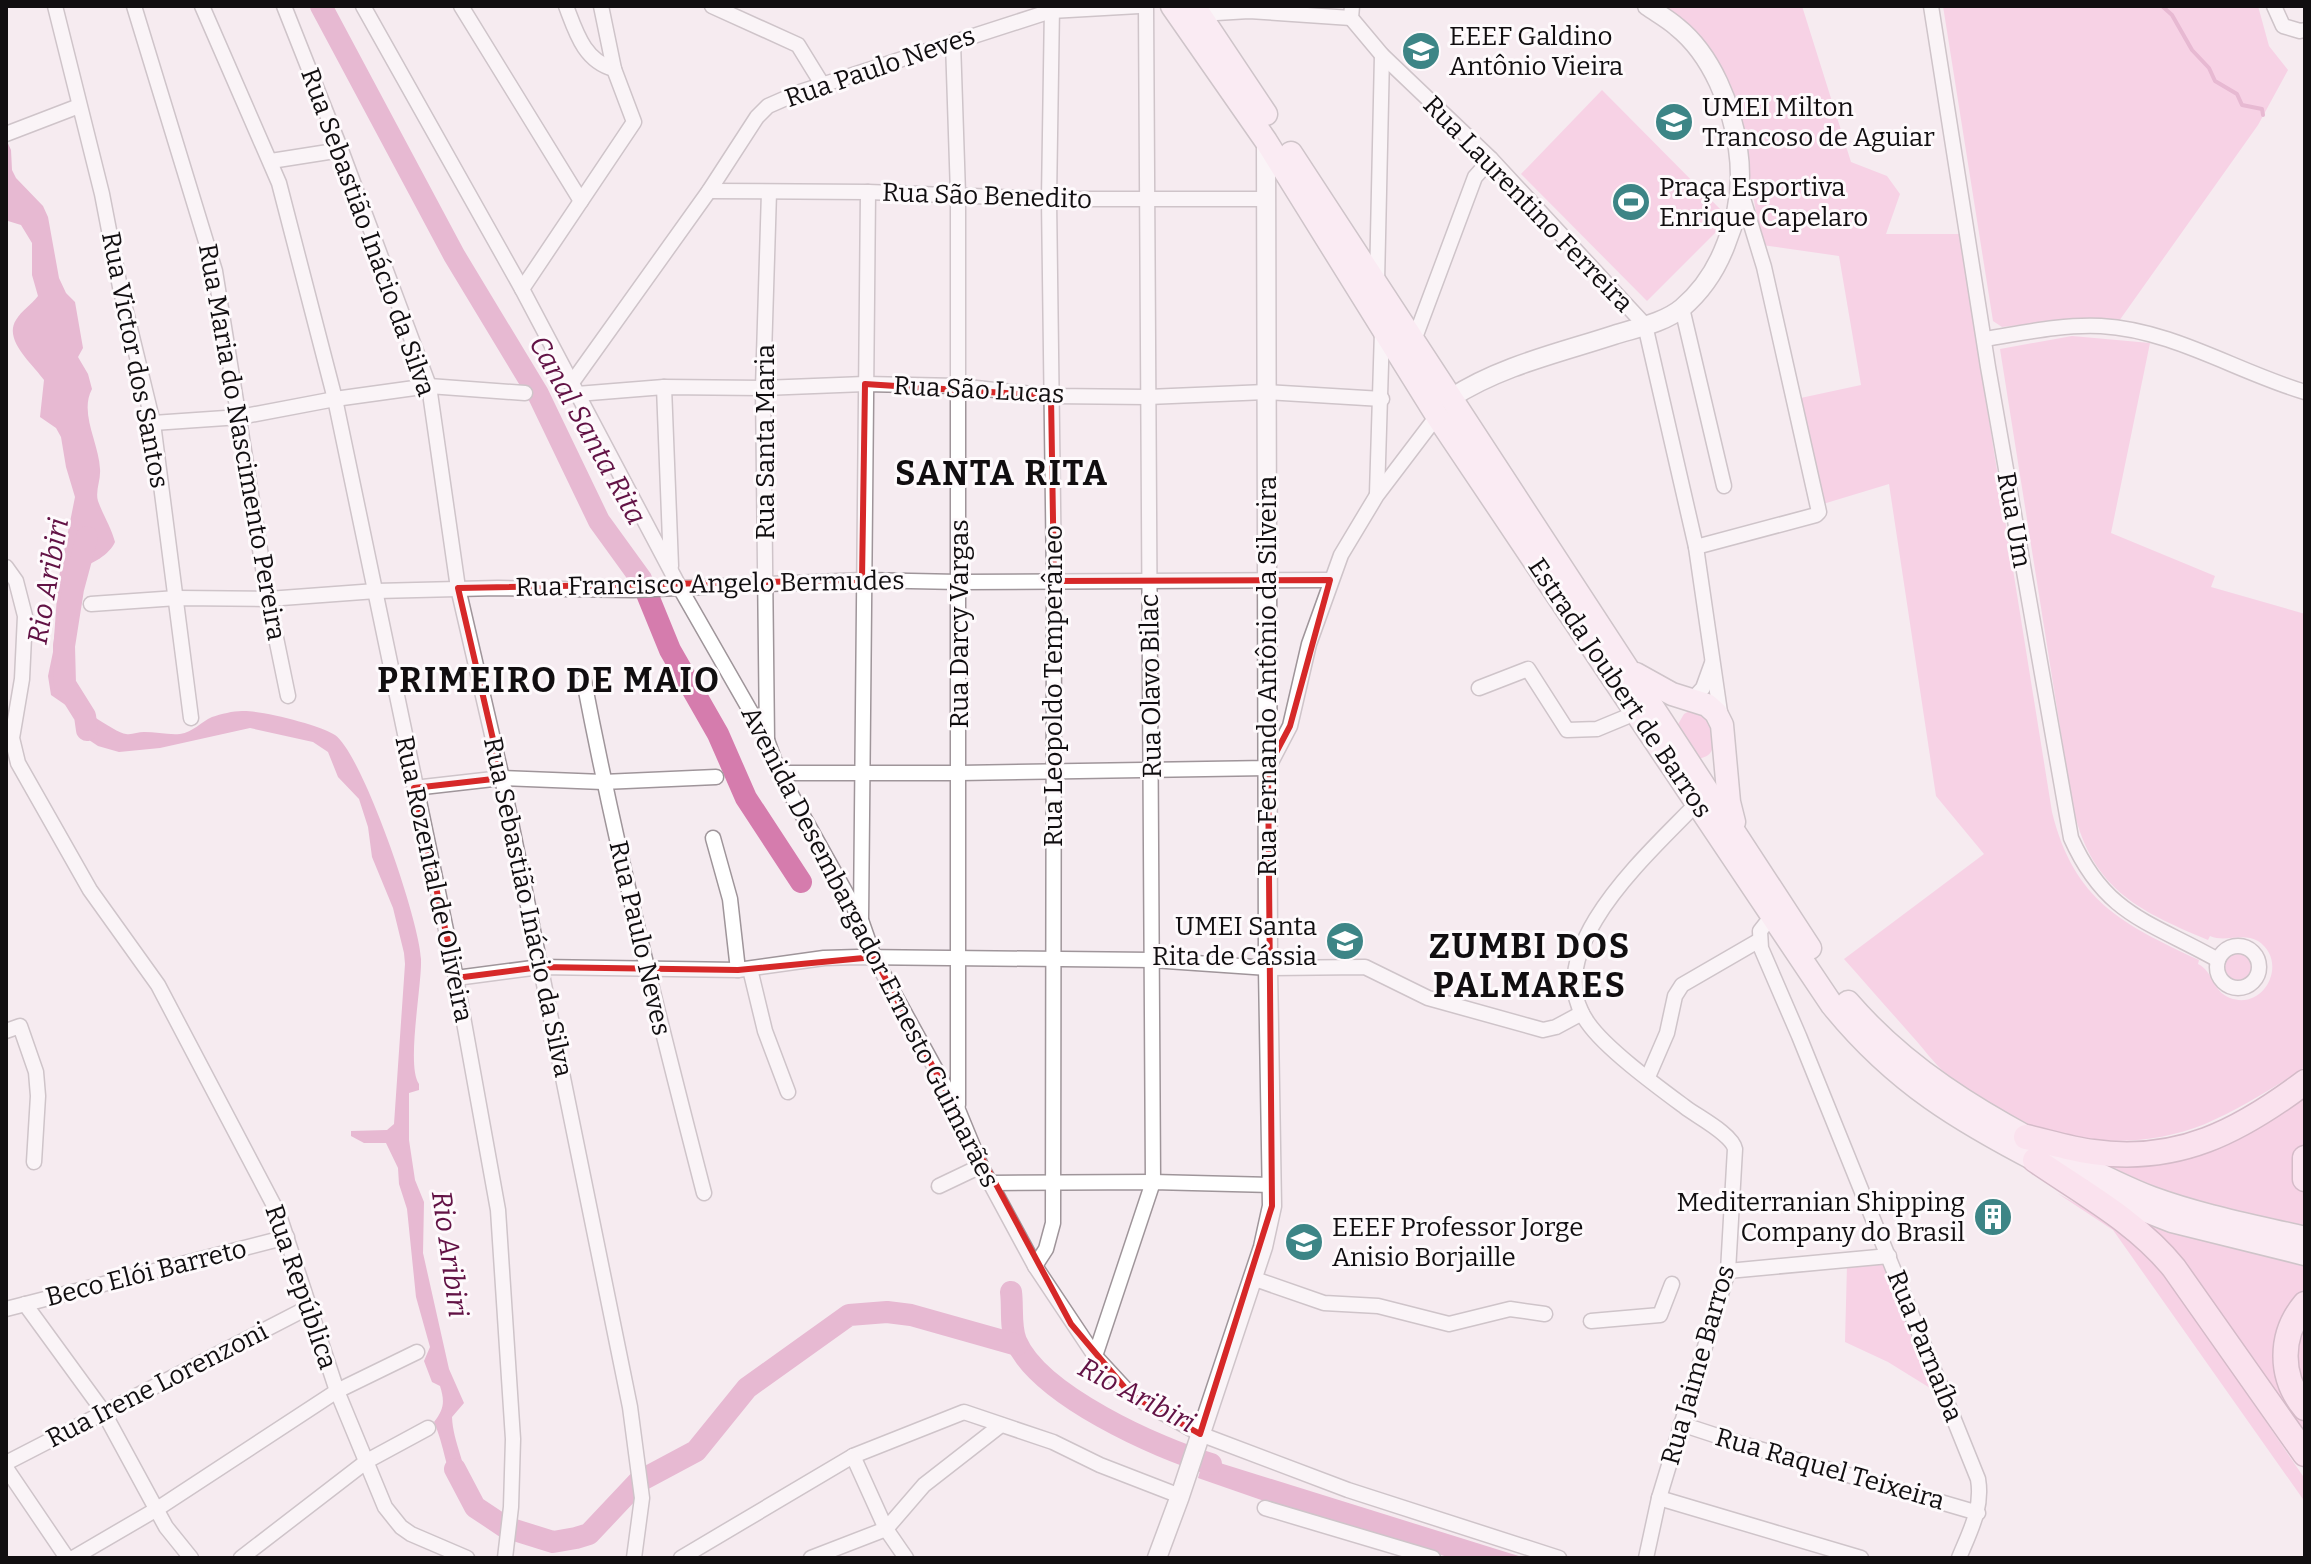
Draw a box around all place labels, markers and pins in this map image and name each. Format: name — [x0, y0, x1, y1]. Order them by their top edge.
place label: EEEF Galdino Antônio Vieira — [1449, 21, 1623, 82]
school or university icon: EEEF Galdino Antônio Vieira — [1400, 30, 1442, 72]
place label: UMEI Milton Trancoso de Aguiar — [1702, 92, 1935, 153]
school or university icon: UMEI Milton Trancoso de Aguiar — [1653, 101, 1695, 143]
place label: Praça Esportiva Enrique Capelaro — [1659, 172, 1868, 233]
sports icon: Praça Esportiva Enrique Capelaro — [1610, 181, 1652, 223]
place label: UMEI Santa Rita de Cássia — [1152, 911, 1317, 972]
school or university icon: UMEI Santa Rita de Cássia — [1324, 920, 1366, 962]
place label: Mediterranian Shipping Company do Brasil — [1677, 1187, 1965, 1248]
building icon: Mediterranian Shipping Company do Brasil — [1972, 1196, 2014, 1238]
place label: EEEF Professor Jorge Anisio Borjaille — [1332, 1212, 1583, 1273]
school or university icon: EEEF Professor Jorge Anisio Borjaille — [1283, 1221, 1325, 1263]

